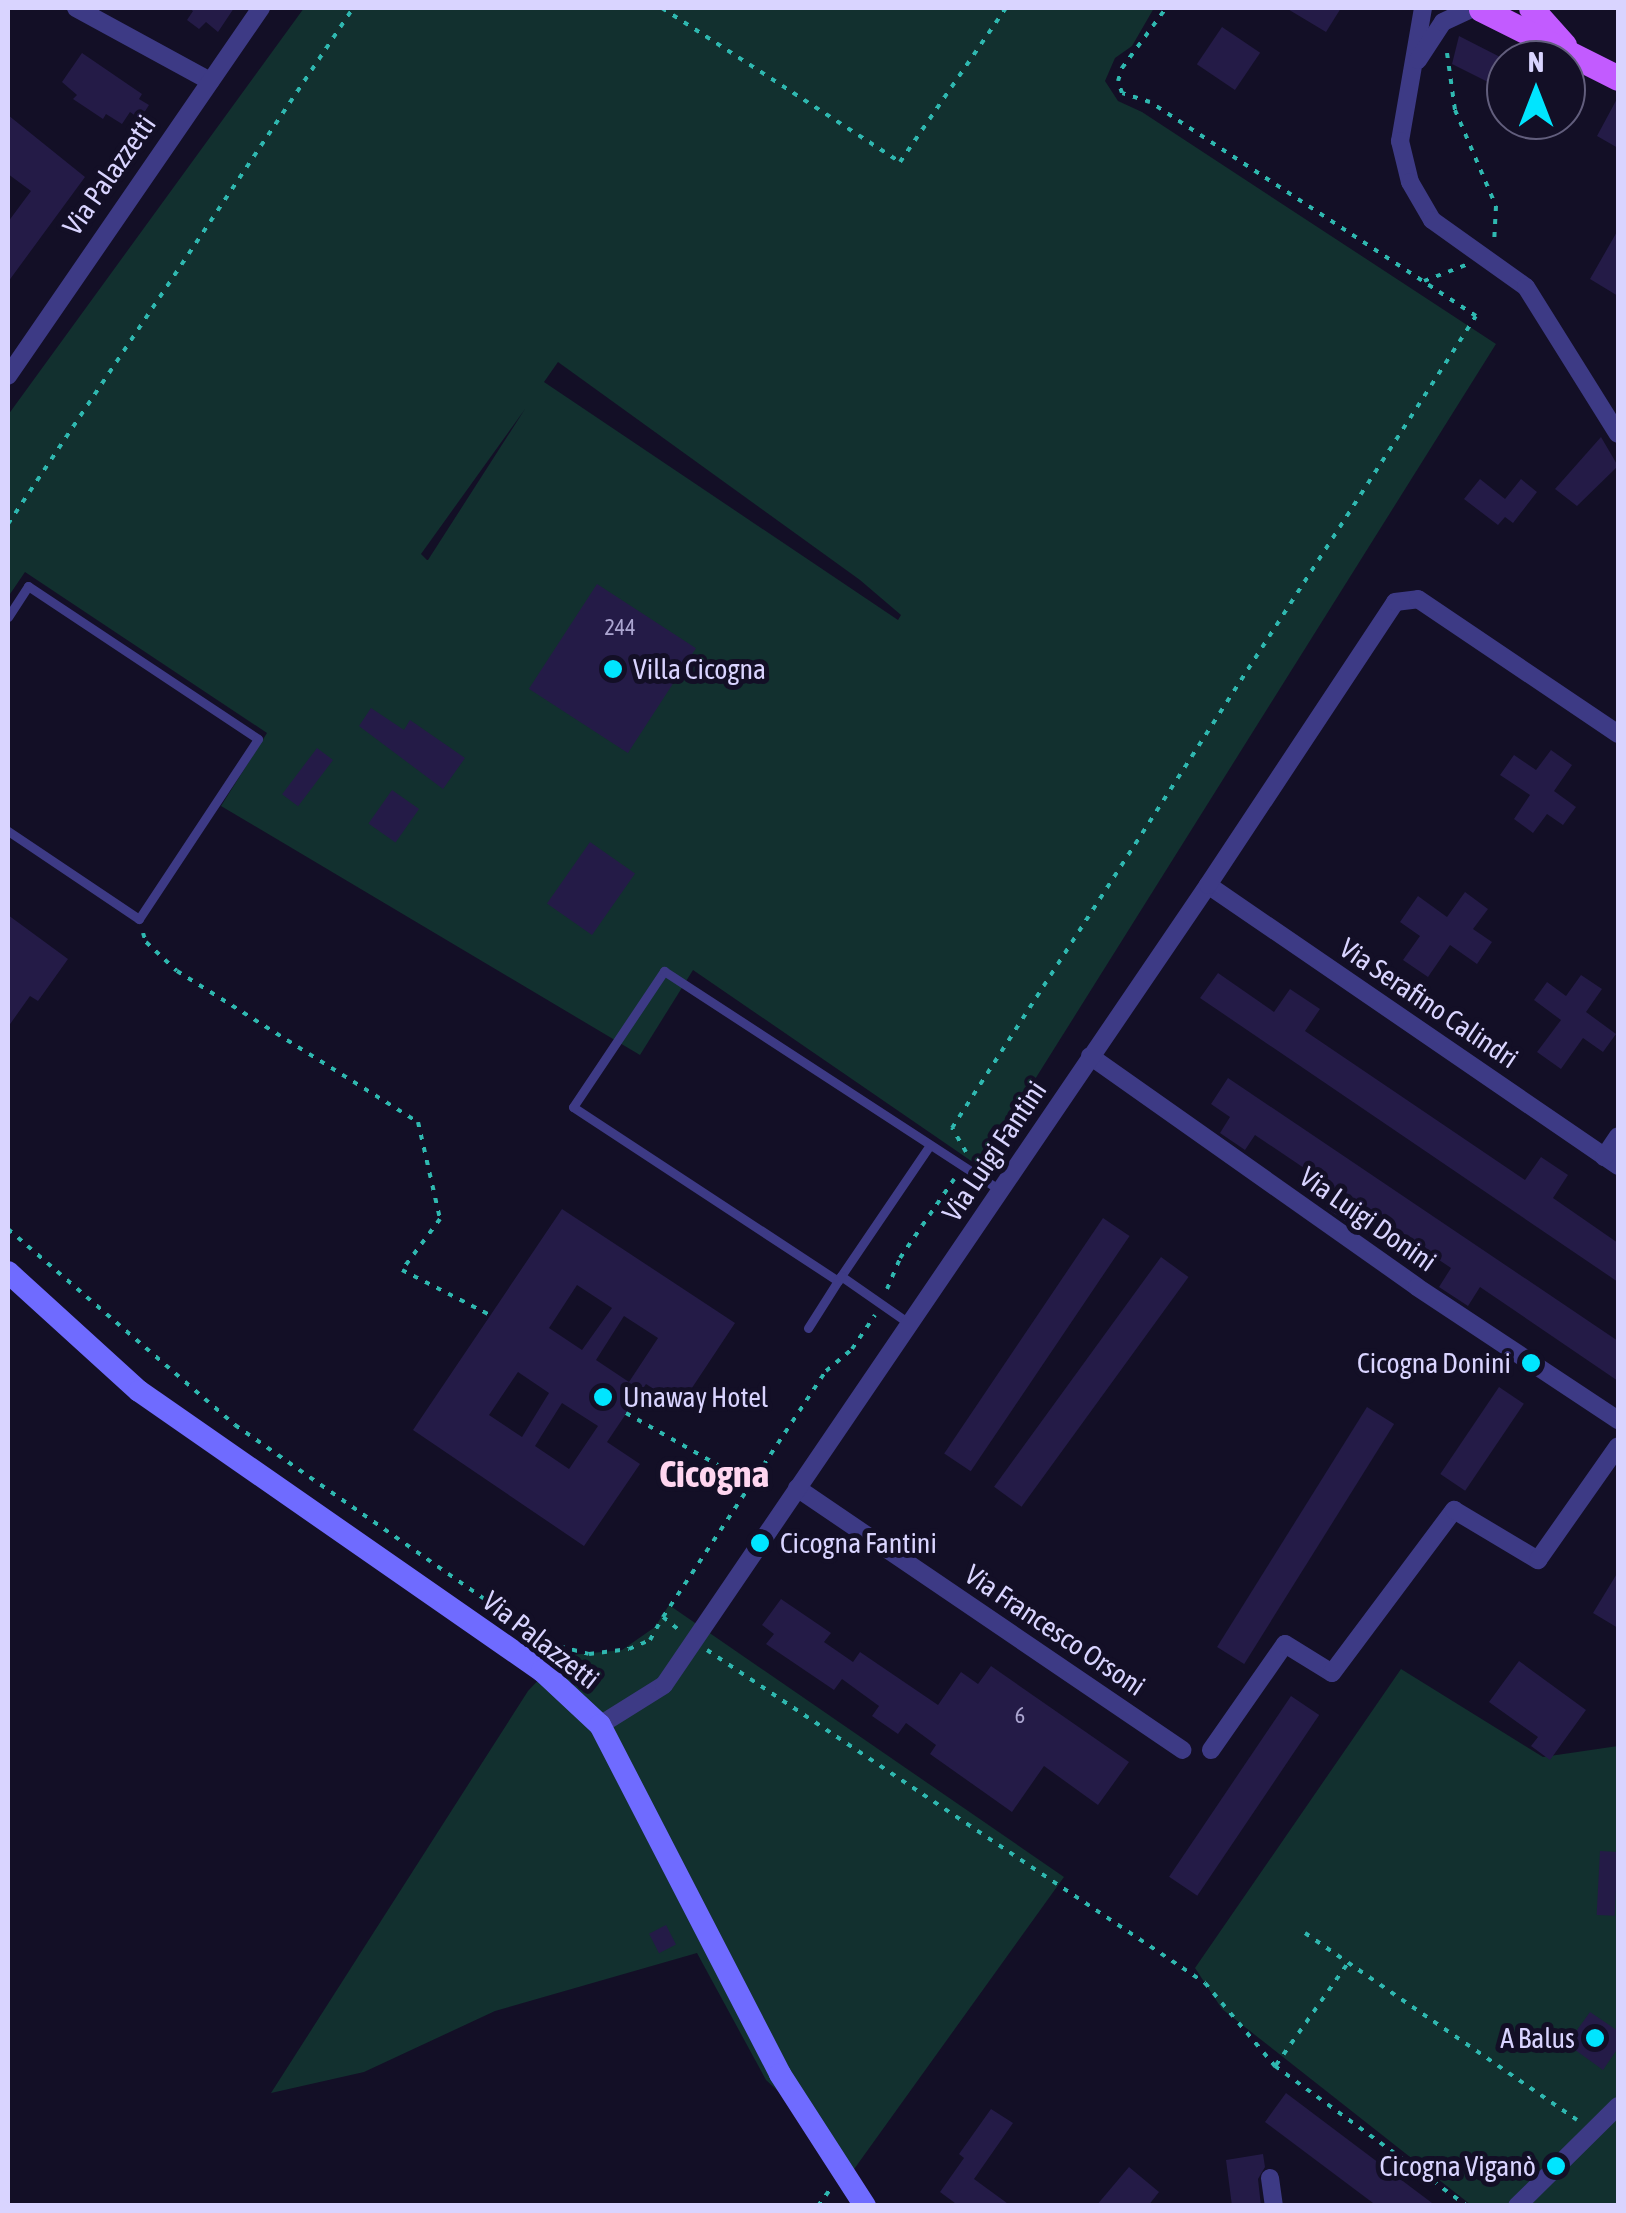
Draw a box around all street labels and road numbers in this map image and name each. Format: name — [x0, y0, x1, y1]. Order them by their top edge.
street label: Via Palazzetti — [55, 109, 163, 241]
street label: Via Serafino Calindri — [1333, 931, 1525, 1075]
street label: Via Luigi Fantini — [935, 1074, 1053, 1228]
street label: Via Luigi Donini — [1293, 1160, 1443, 1278]
street label: Via Francesco Orsoni — [959, 1557, 1151, 1703]
street label: Via Palazzetti — [476, 1584, 606, 1696]

